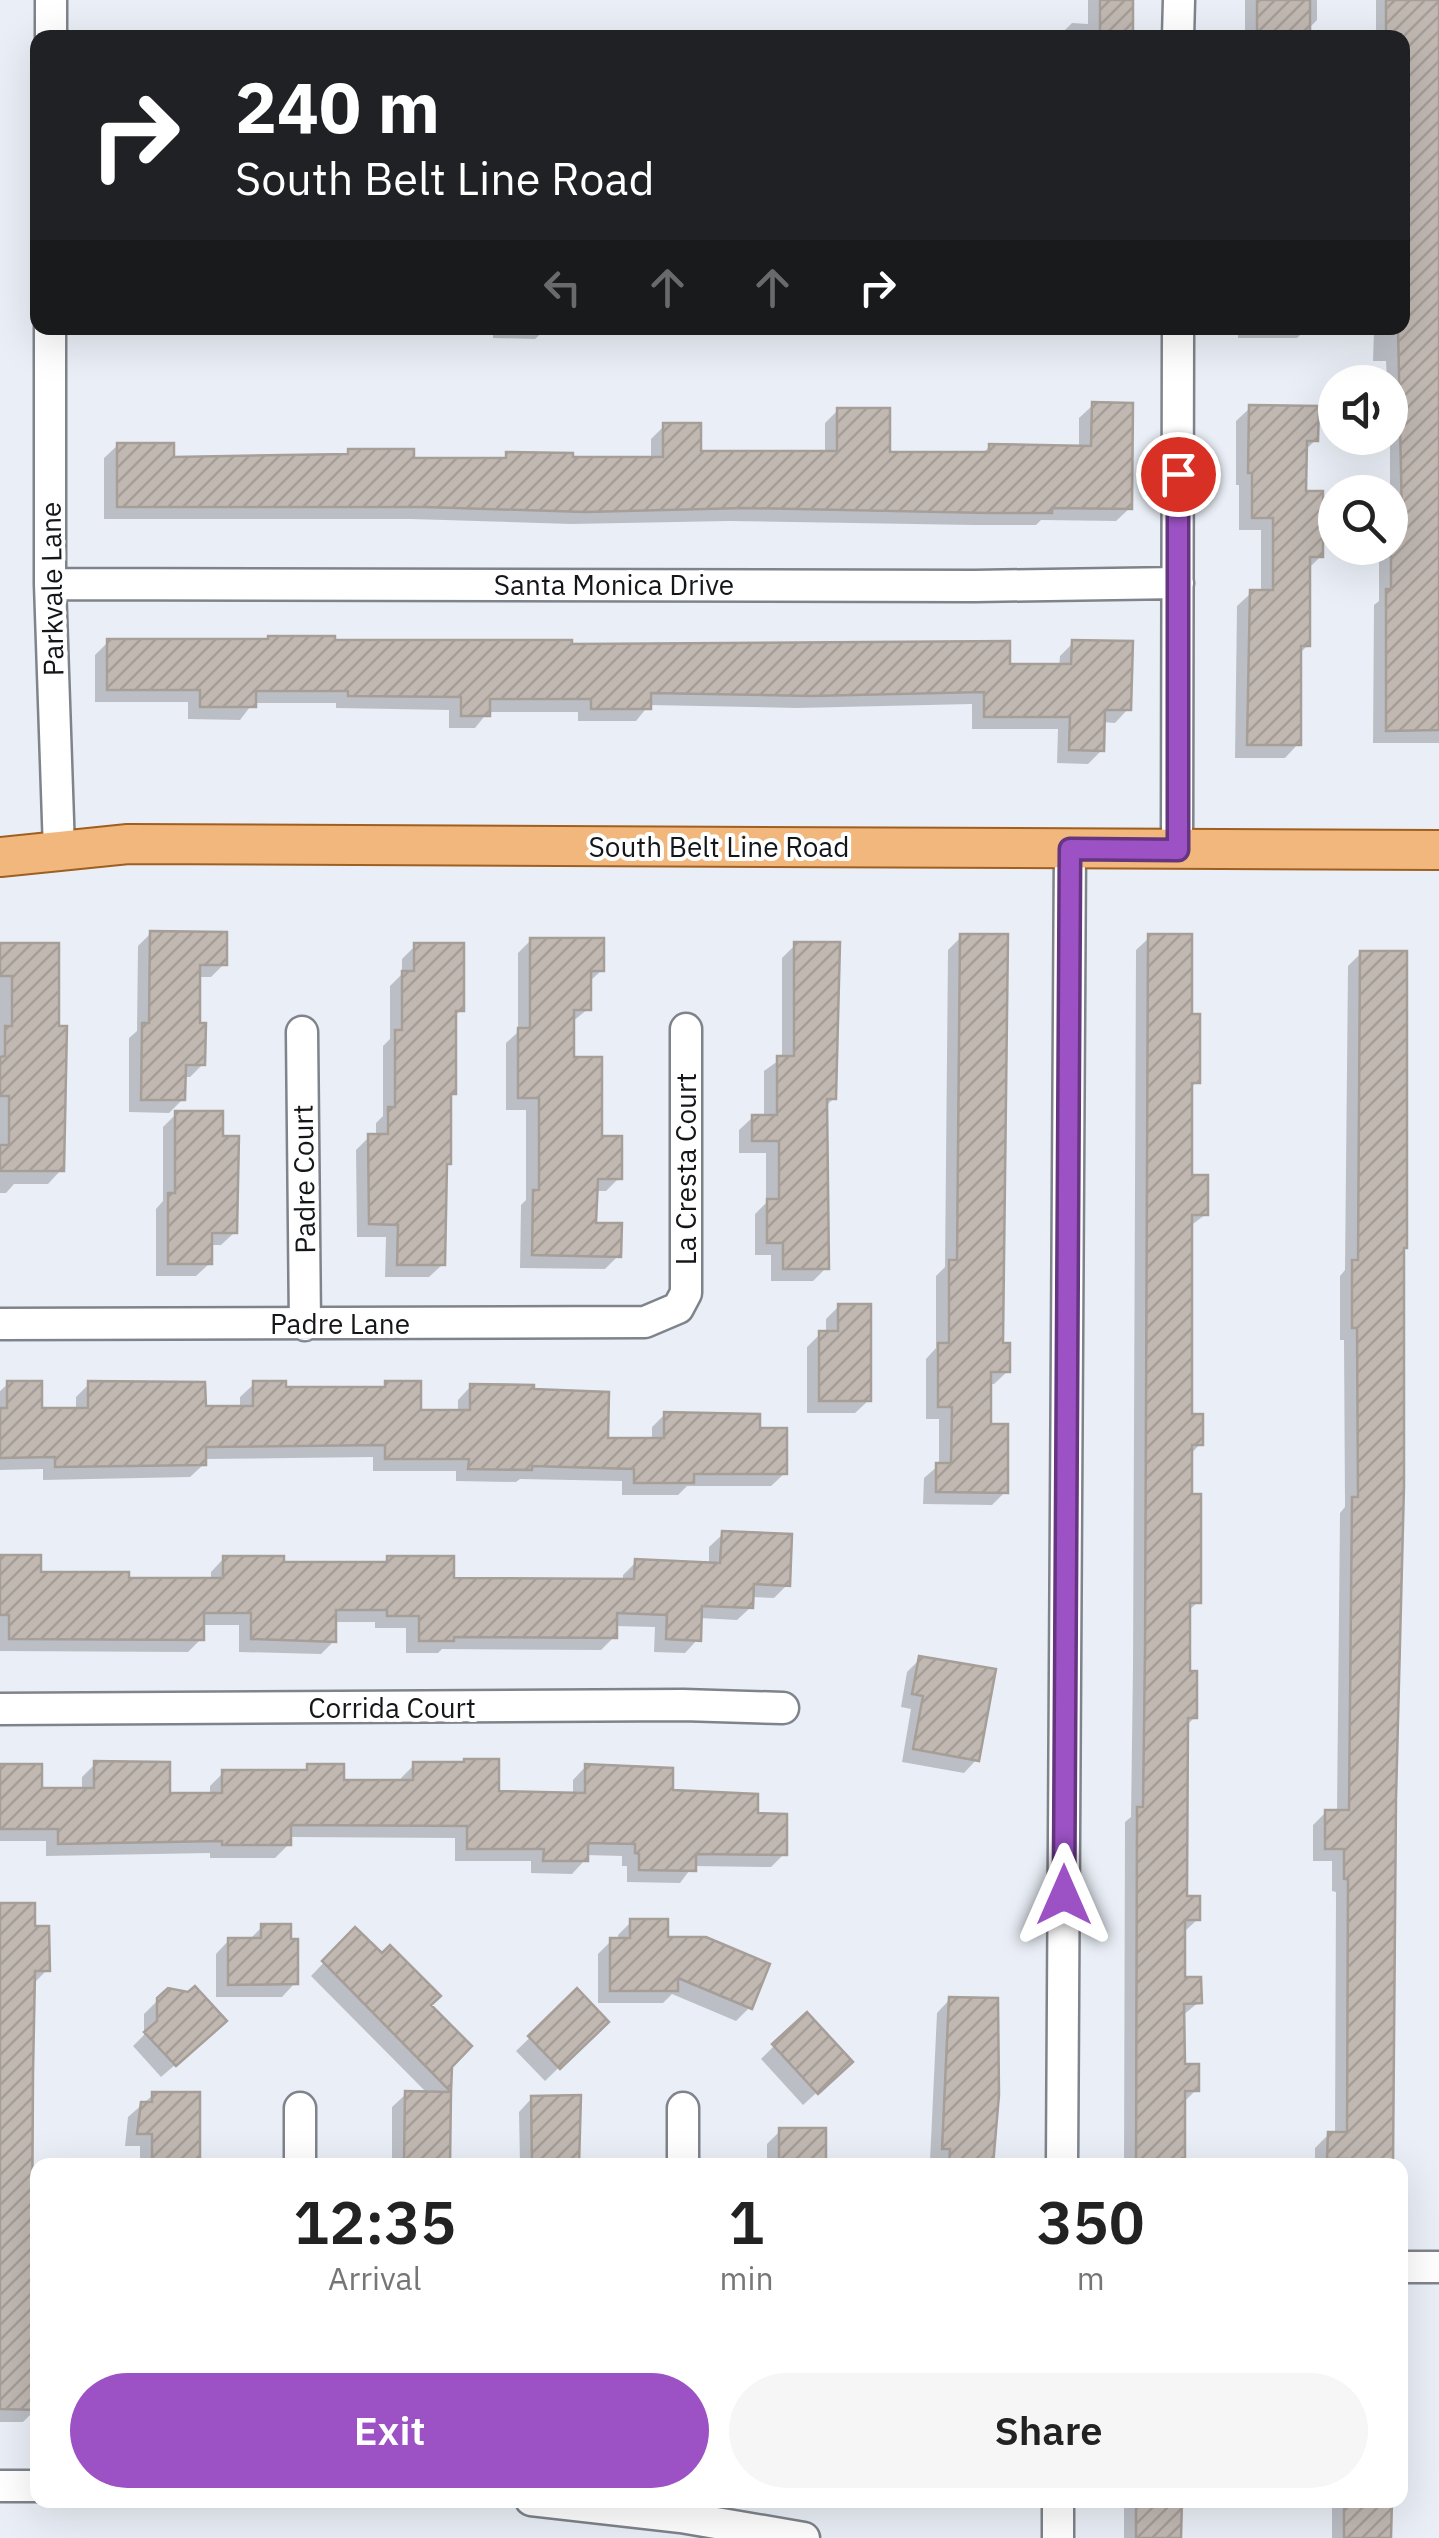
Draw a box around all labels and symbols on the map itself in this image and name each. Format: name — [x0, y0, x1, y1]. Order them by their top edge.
pin — [1136, 432, 1221, 517]
street label: Parkvale Lane — [31, 501, 72, 677]
street label: Santa Monica Drive — [494, 566, 734, 603]
street label: South Belt Line Road — [588, 828, 850, 865]
street label: La Cresta Court — [667, 1073, 704, 1265]
street label: Padre Court — [284, 1104, 323, 1254]
street label: Padre Lane — [270, 1305, 410, 1342]
street label: Corrida Court — [308, 1689, 476, 1726]
position arrow — [1012, 1843, 1116, 1947]

